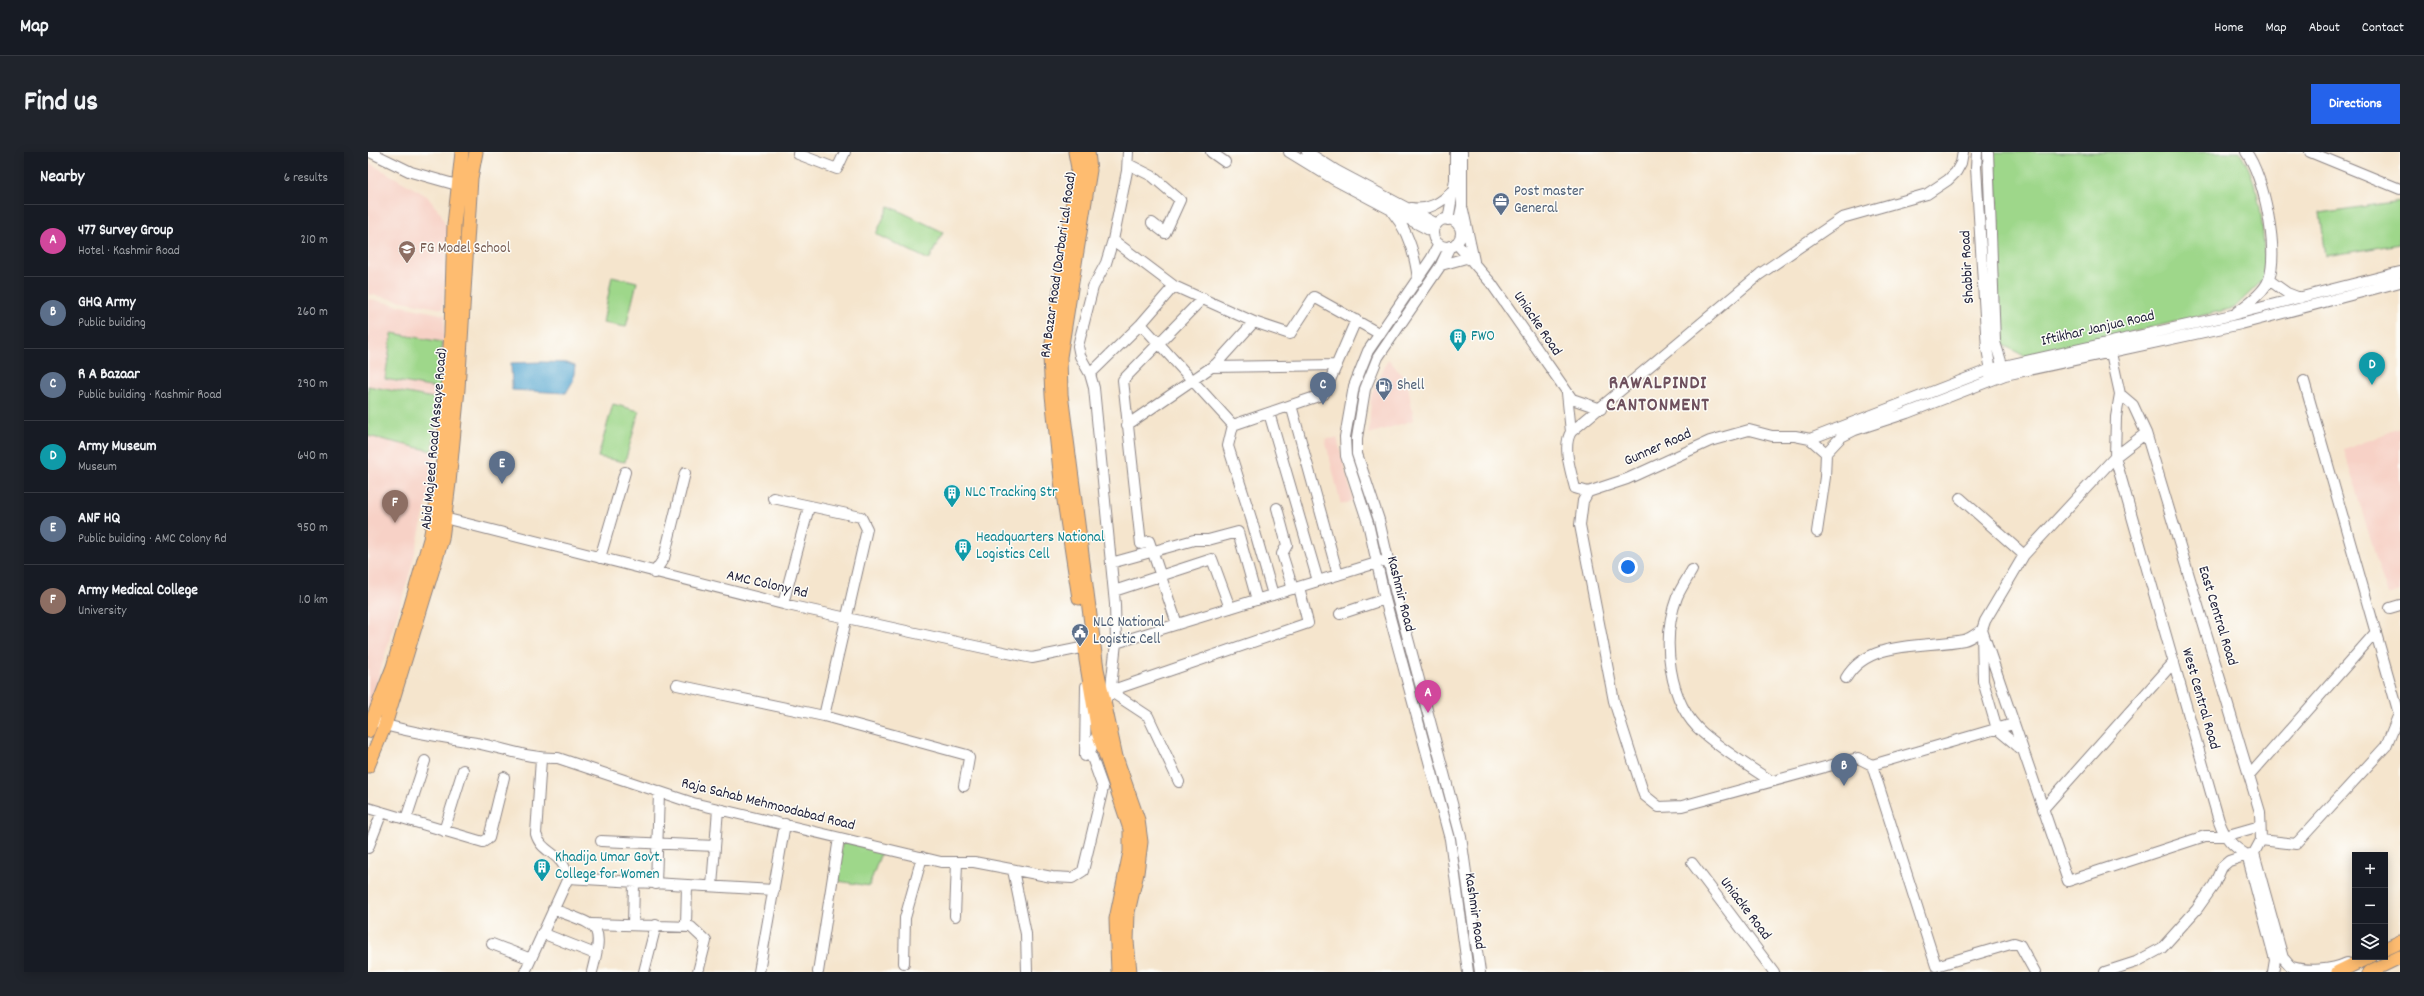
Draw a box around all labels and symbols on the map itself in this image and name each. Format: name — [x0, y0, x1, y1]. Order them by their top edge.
street label: RA Bazar Road (Darbari Lal Road) — [1035, 170, 1083, 359]
place label: Post master General — [1514, 181, 1585, 220]
office icon: Post master General — [1491, 191, 1511, 216]
street label: Shabbir Road — [1955, 230, 1981, 304]
place label: FG Model School — [420, 238, 511, 260]
school or university icon: FG Model School — [397, 239, 417, 264]
street label: Uniacke Road — [1507, 287, 1567, 361]
street label: Iftikhar Janjua Road — [2039, 305, 2157, 353]
place label: FWO — [1471, 326, 1495, 348]
building icon: FWO — [1448, 327, 1468, 352]
street label: Abid Majeed Road (Assaye Road) — [416, 347, 454, 531]
pin: D — [2359, 352, 2385, 385]
district label: RAWALPINDI CANTONMENT — [1606, 371, 1710, 420]
pin: C — [1310, 372, 1336, 405]
place label: Shell — [1397, 375, 1425, 397]
fuel station icon: Shell — [1374, 376, 1394, 401]
street label: Gunner Road — [1621, 423, 1695, 473]
pin: E — [489, 451, 515, 484]
place label: NLC Tracking Str — [965, 482, 1058, 504]
building icon: NLC Tracking Str — [942, 483, 962, 508]
pin: F — [382, 490, 408, 523]
place label: Headquarters National Logistics Cell — [976, 527, 1105, 566]
building icon: Headquarters National Logistics Cell — [953, 537, 973, 562]
street label: Kashmir Road — [1380, 554, 1420, 634]
your location — [1618, 557, 1638, 577]
street label: East Central Road — [2191, 563, 2243, 669]
street label: AMC Colony Rd — [724, 565, 810, 605]
place label: NLC National Logistic Cell — [1093, 612, 1165, 651]
public building icon: NLC National Logistic Cell — [1070, 622, 1090, 647]
street label: West Central Road — [2175, 646, 2225, 752]
pin: A — [1415, 680, 1441, 713]
pin: B — [1831, 753, 1857, 786]
street label: Raja Sahab Mehmoodabad Road — [679, 773, 857, 837]
place label: Khadija Umar Govt. College for Women — [555, 847, 662, 886]
building icon: Khadija Umar Govt. College for Women — [532, 857, 552, 882]
street label: Kashmir Road — [1458, 871, 1490, 951]
street label: Uniacke Road — [1714, 873, 1776, 945]

